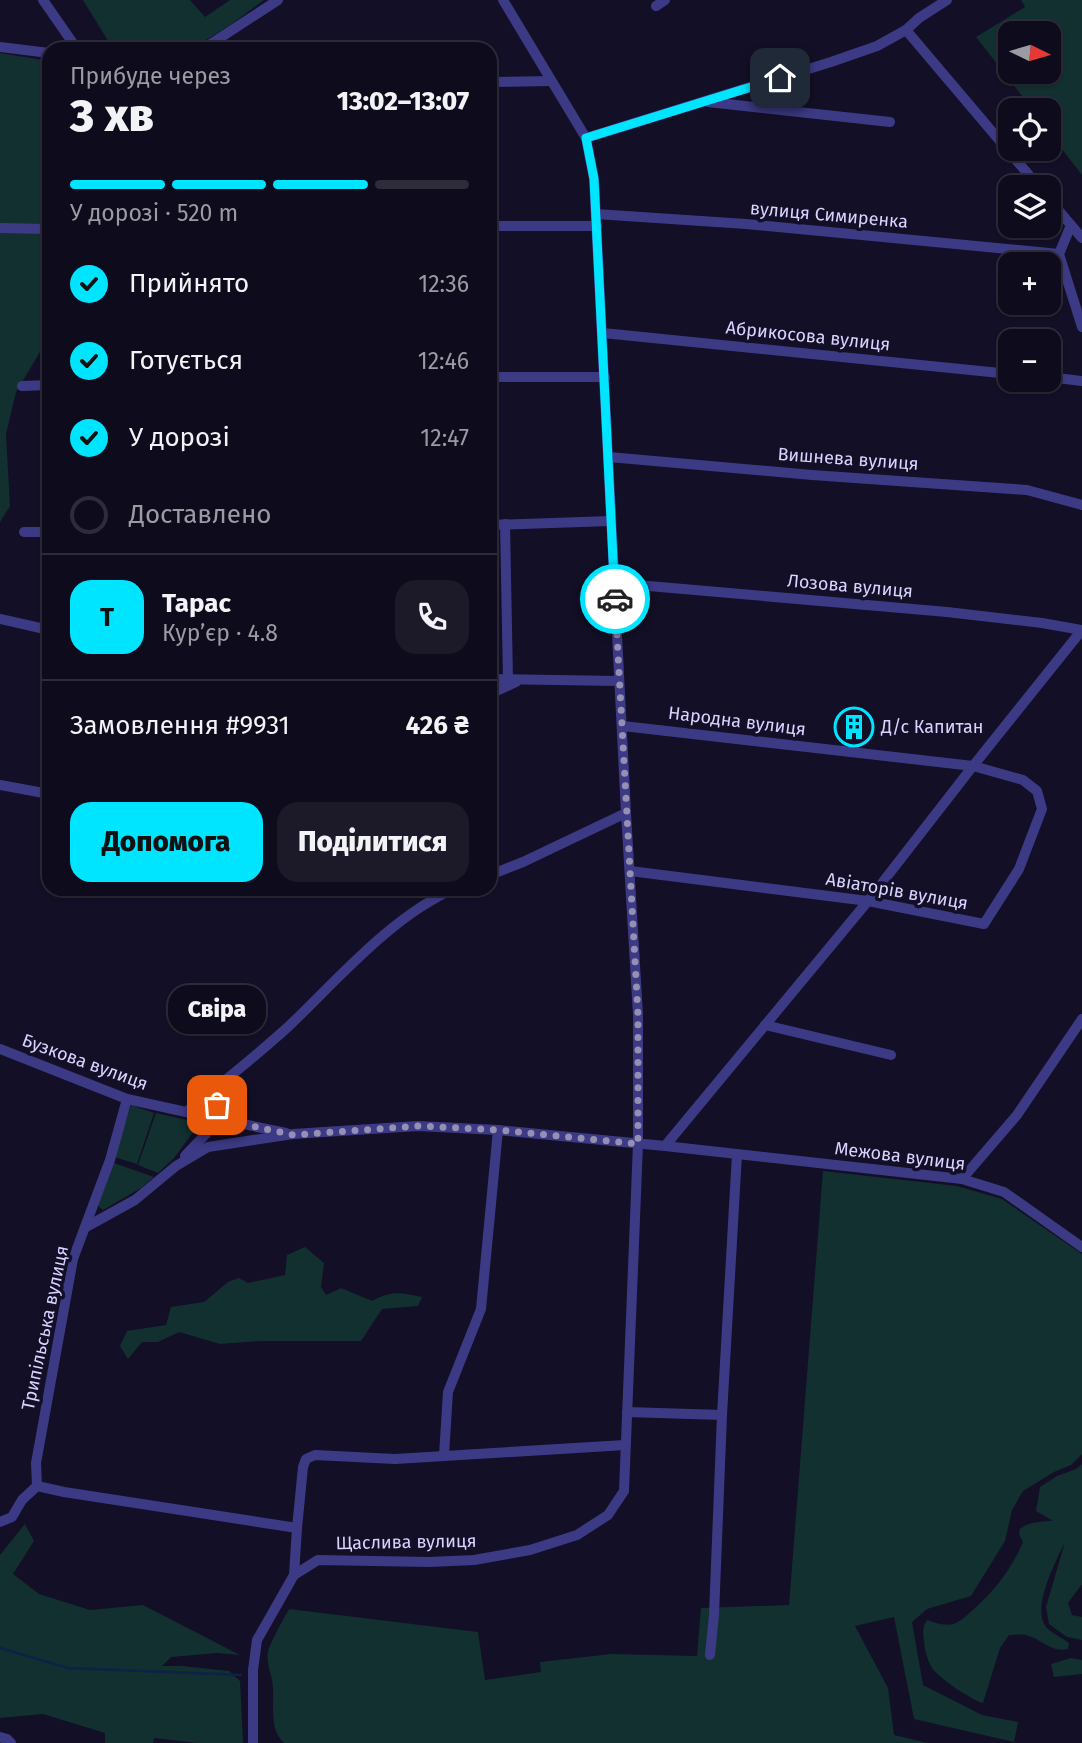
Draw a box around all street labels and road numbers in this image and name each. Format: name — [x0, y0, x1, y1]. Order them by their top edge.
street label: вулиця Симиренка — [749, 197, 909, 233]
street label: Абрикосова вулиця — [725, 316, 891, 356]
street label: Вишнева вулиця — [777, 443, 919, 475]
street label: Лозова вулиця — [786, 570, 914, 602]
street label: Народна вулиця — [667, 702, 807, 740]
street label: Авіаторів вулиця — [824, 868, 970, 914]
street label: Бузкова вулиця — [19, 1029, 151, 1095]
street label: Межова вулиця — [833, 1137, 967, 1175]
street label: Трипільська вулиця — [17, 1244, 73, 1412]
street label: Щаслива вулиця — [335, 1530, 477, 1554]

